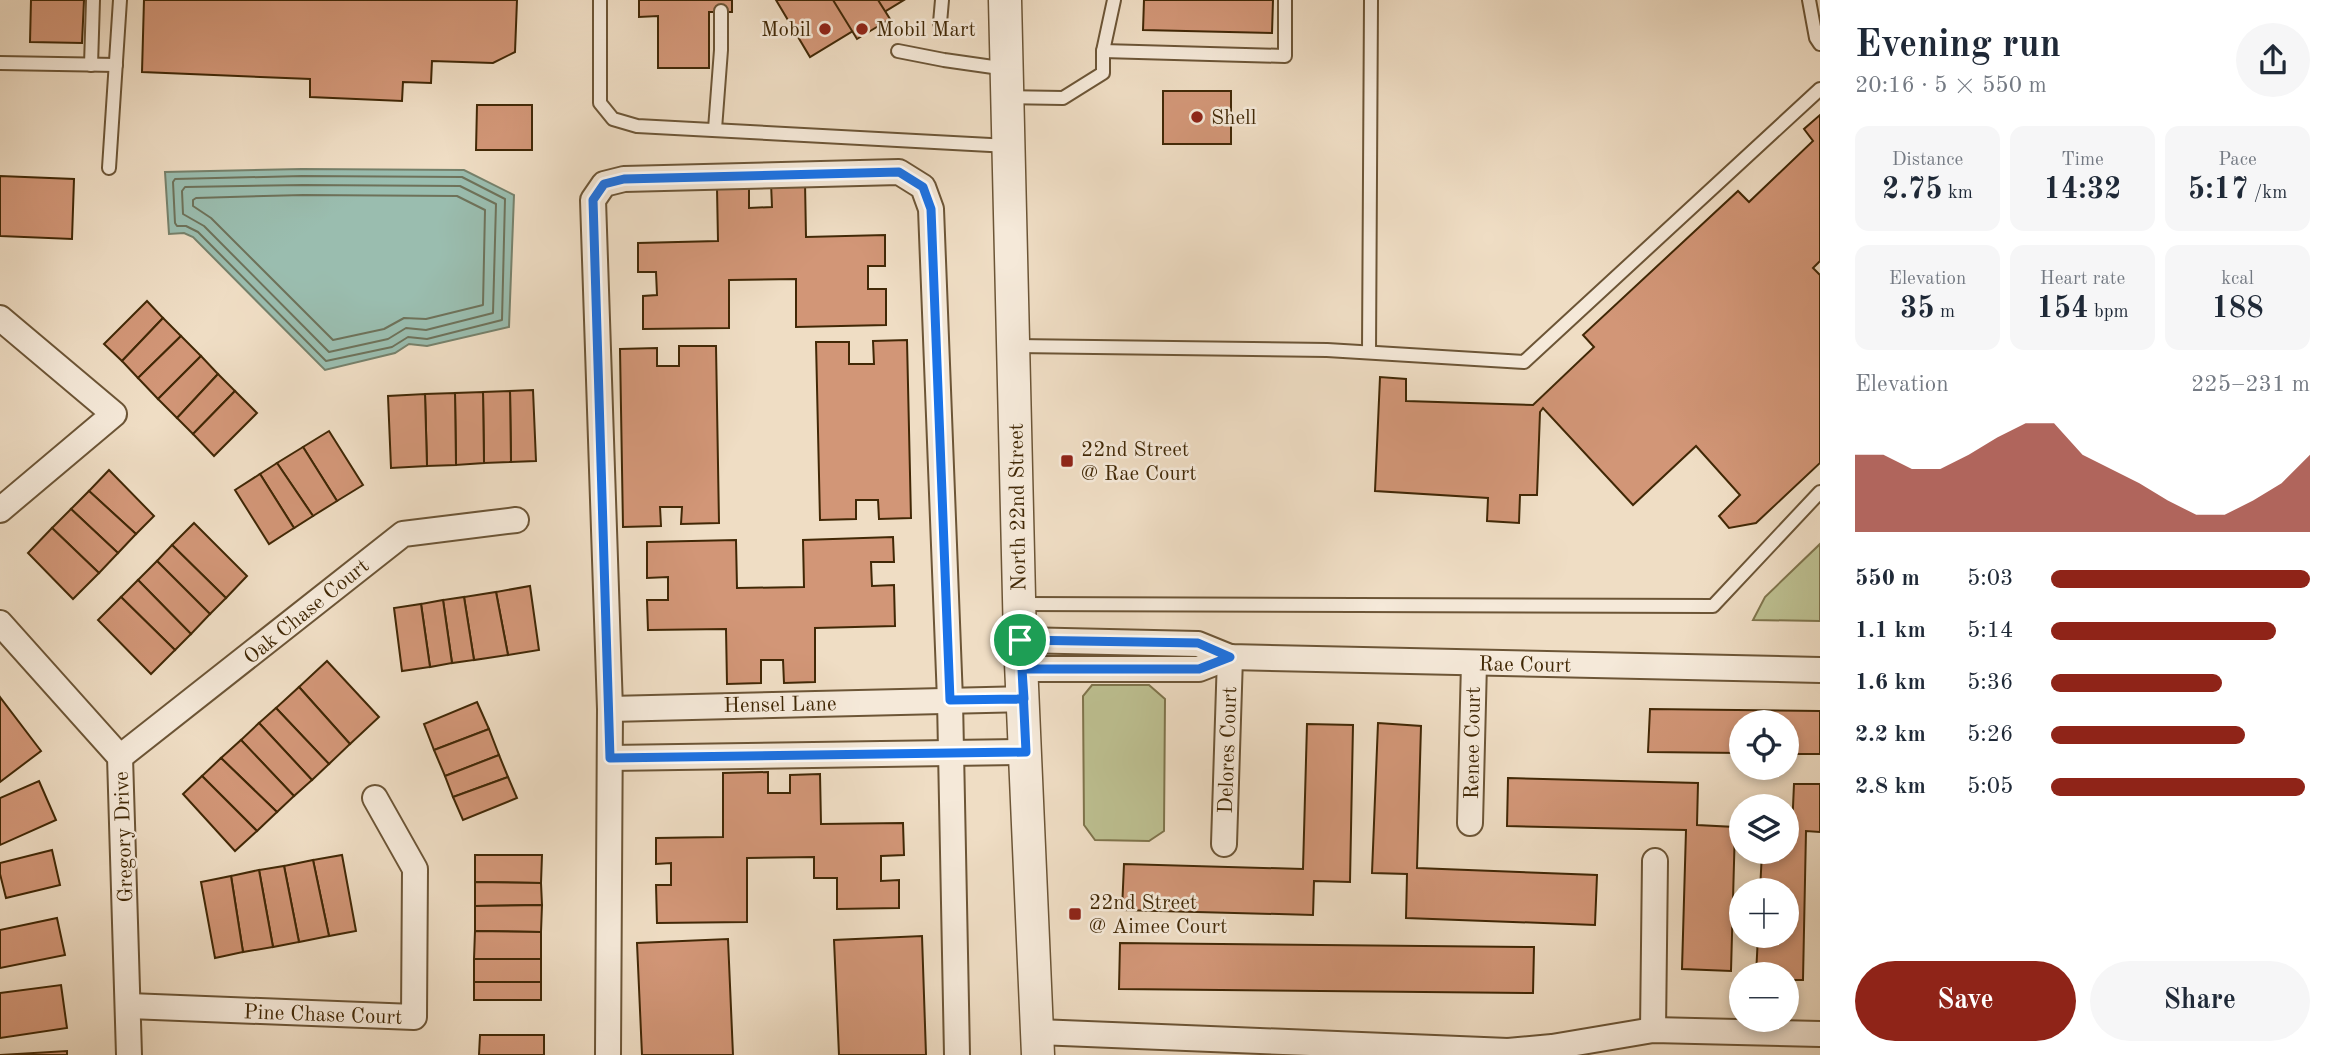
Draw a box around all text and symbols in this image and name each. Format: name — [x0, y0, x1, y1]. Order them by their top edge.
place label: Mobil — [761, 20, 811, 41]
place label: Mobil Mart — [876, 20, 976, 41]
marker: Mobil — [817, 21, 833, 37]
marker: Mobil Mart — [854, 21, 870, 37]
button: share — [2236, 23, 2310, 97]
text: Evening run — [1855, 27, 2061, 65]
text: 20:16 · 5 × 550 m — [1855, 74, 2047, 97]
place label: Shell — [1211, 108, 1257, 129]
marker: Shell — [1189, 109, 1205, 125]
text: Distance — [1892, 151, 1963, 170]
text: Time — [2061, 151, 2104, 170]
text: Pace — [2218, 151, 2257, 170]
text: 2.75 — [1882, 175, 1943, 205]
text: 14:32 — [2044, 175, 2122, 205]
text: 5:17 — [2188, 175, 2248, 205]
text: km — [1943, 184, 1973, 203]
text: /km — [2248, 184, 2287, 203]
text: Elevation — [1889, 270, 1966, 289]
text: Heart rate — [2040, 270, 2125, 289]
text: kcal — [2221, 270, 2254, 289]
text: 35 — [1900, 294, 1935, 324]
text: 154 — [2036, 294, 2089, 324]
text: 188 — [2211, 294, 2264, 324]
text: m — [1935, 303, 1955, 322]
text: bpm — [2089, 303, 2129, 322]
text: Elevation — [1855, 373, 1949, 396]
text: 225–231 m — [2191, 373, 2310, 396]
street label: North 22nd Street — [1007, 423, 1030, 591]
place label: 22nd Street @ Rae Court — [1081, 440, 1197, 485]
marker: 22nd Street @ Rae Court — [1059, 453, 1075, 469]
street label: Oak Chase Court — [240, 556, 373, 669]
text: 550 m — [1855, 567, 1920, 590]
text: 5:03 — [1967, 567, 2013, 590]
pin — [990, 610, 1050, 670]
text: 1.1 km — [1855, 619, 1926, 642]
text: 5:14 — [1967, 619, 2013, 642]
icon: arrive — [1001, 621, 1039, 659]
street label: Rae Court — [1478, 654, 1571, 677]
text: 1.6 km — [1855, 671, 1926, 694]
text: 5:36 — [1967, 671, 2013, 694]
street label: Delores Court — [1216, 686, 1241, 814]
street label: Renee Court — [1462, 686, 1485, 800]
street label: Hensel Lane — [723, 694, 837, 717]
map controls — [1729, 710, 1799, 1032]
button: locate — [1729, 710, 1799, 780]
text: 2.2 km — [1855, 723, 1926, 746]
text: 5:26 — [1967, 723, 2013, 746]
street label: Gregory Drive — [112, 771, 137, 903]
text: 2.8 km — [1855, 775, 1926, 798]
text: 5:05 — [1967, 775, 2013, 798]
button: layers — [1729, 794, 1799, 864]
button: + — [1729, 878, 1799, 948]
place label: 22nd Street @ Aimee Court — [1089, 893, 1227, 938]
marker: 22nd Street @ Aimee Court — [1067, 906, 1083, 922]
button: Save — [1855, 961, 2076, 1041]
button: Share — [2090, 961, 2310, 1041]
button: − — [1729, 962, 1799, 1032]
street label: Pine Chase Court — [243, 1002, 403, 1029]

